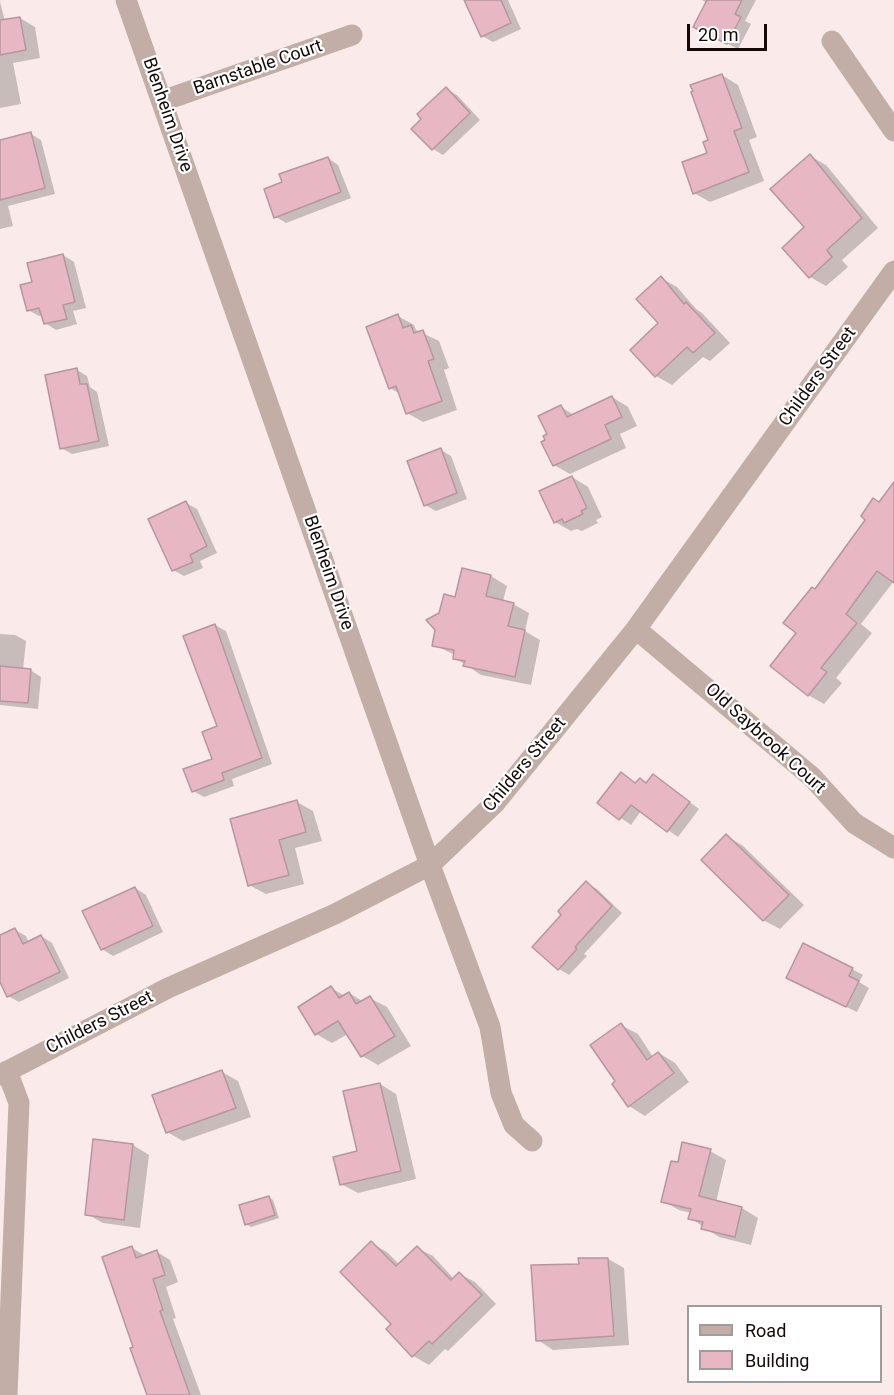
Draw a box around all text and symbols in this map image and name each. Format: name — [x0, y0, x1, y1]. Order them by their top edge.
scale bar — [690, 12, 770, 50]
text: 20 m — [698, 24, 738, 45]
street label: Barnstable Court — [191, 36, 325, 100]
street label: Blenheim Drive — [137, 55, 197, 175]
street label: Childers Street — [775, 323, 861, 431]
street label: Blenheim Drive — [298, 513, 358, 633]
street label: Old Saybrook Court — [700, 679, 830, 799]
street label: Childers Street — [479, 713, 571, 817]
street label: Childers Street — [43, 987, 157, 1059]
legend — [687, 1305, 882, 1383]
text: Road — [745, 1320, 786, 1341]
text: Building — [745, 1350, 809, 1371]

